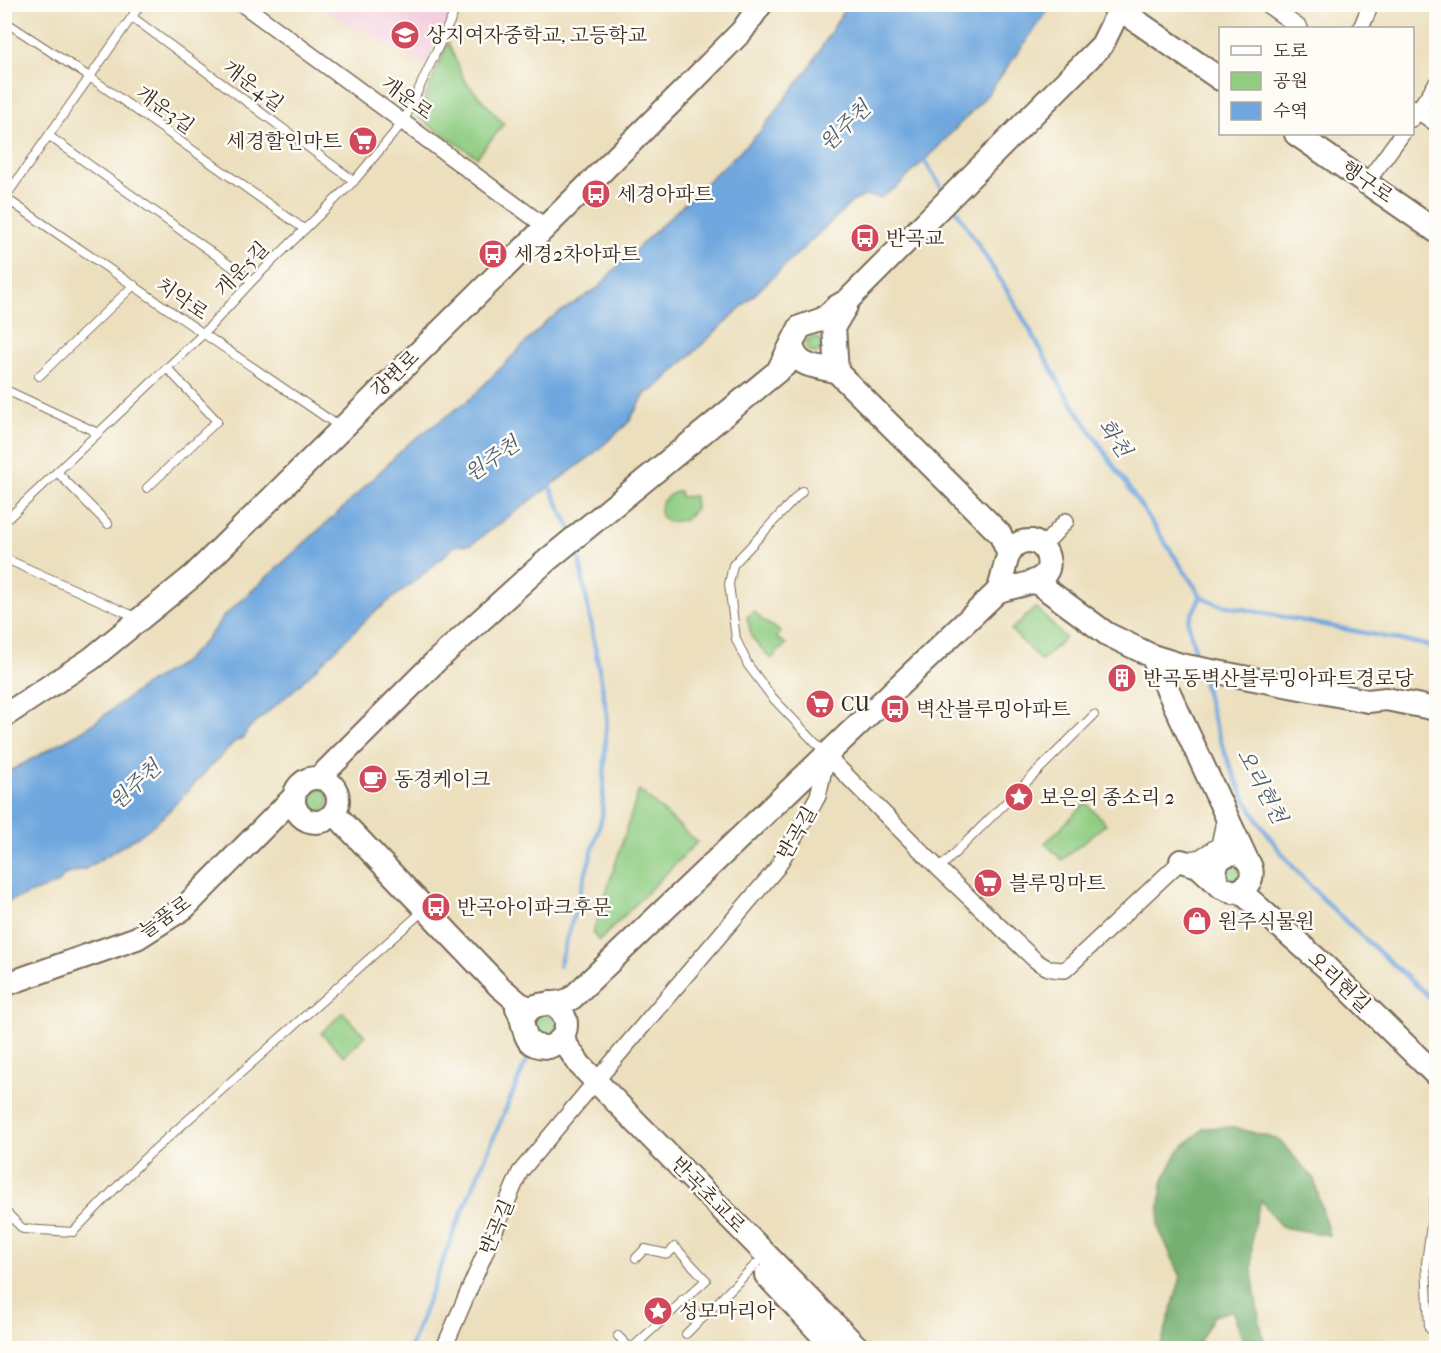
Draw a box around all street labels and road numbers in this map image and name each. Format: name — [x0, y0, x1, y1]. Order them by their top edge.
street label: 개운4길 — [218, 56, 288, 116]
street label: 개운로 — [377, 72, 437, 124]
street label: 개운3길 — [131, 81, 199, 139]
street label: 행구로 — [1337, 156, 1397, 208]
street label: 개운5길 — [211, 237, 273, 301]
street label: 치악로 — [152, 273, 212, 325]
street label: 강변로 — [366, 346, 424, 402]
street label: 반곡길 — [773, 802, 821, 864]
street label: 늘품로 — [135, 891, 195, 943]
street label: 오리현길 — [1303, 947, 1375, 1017]
street label: 반곡초교로 — [666, 1152, 750, 1238]
street label: 반곡길 — [475, 1196, 519, 1258]

